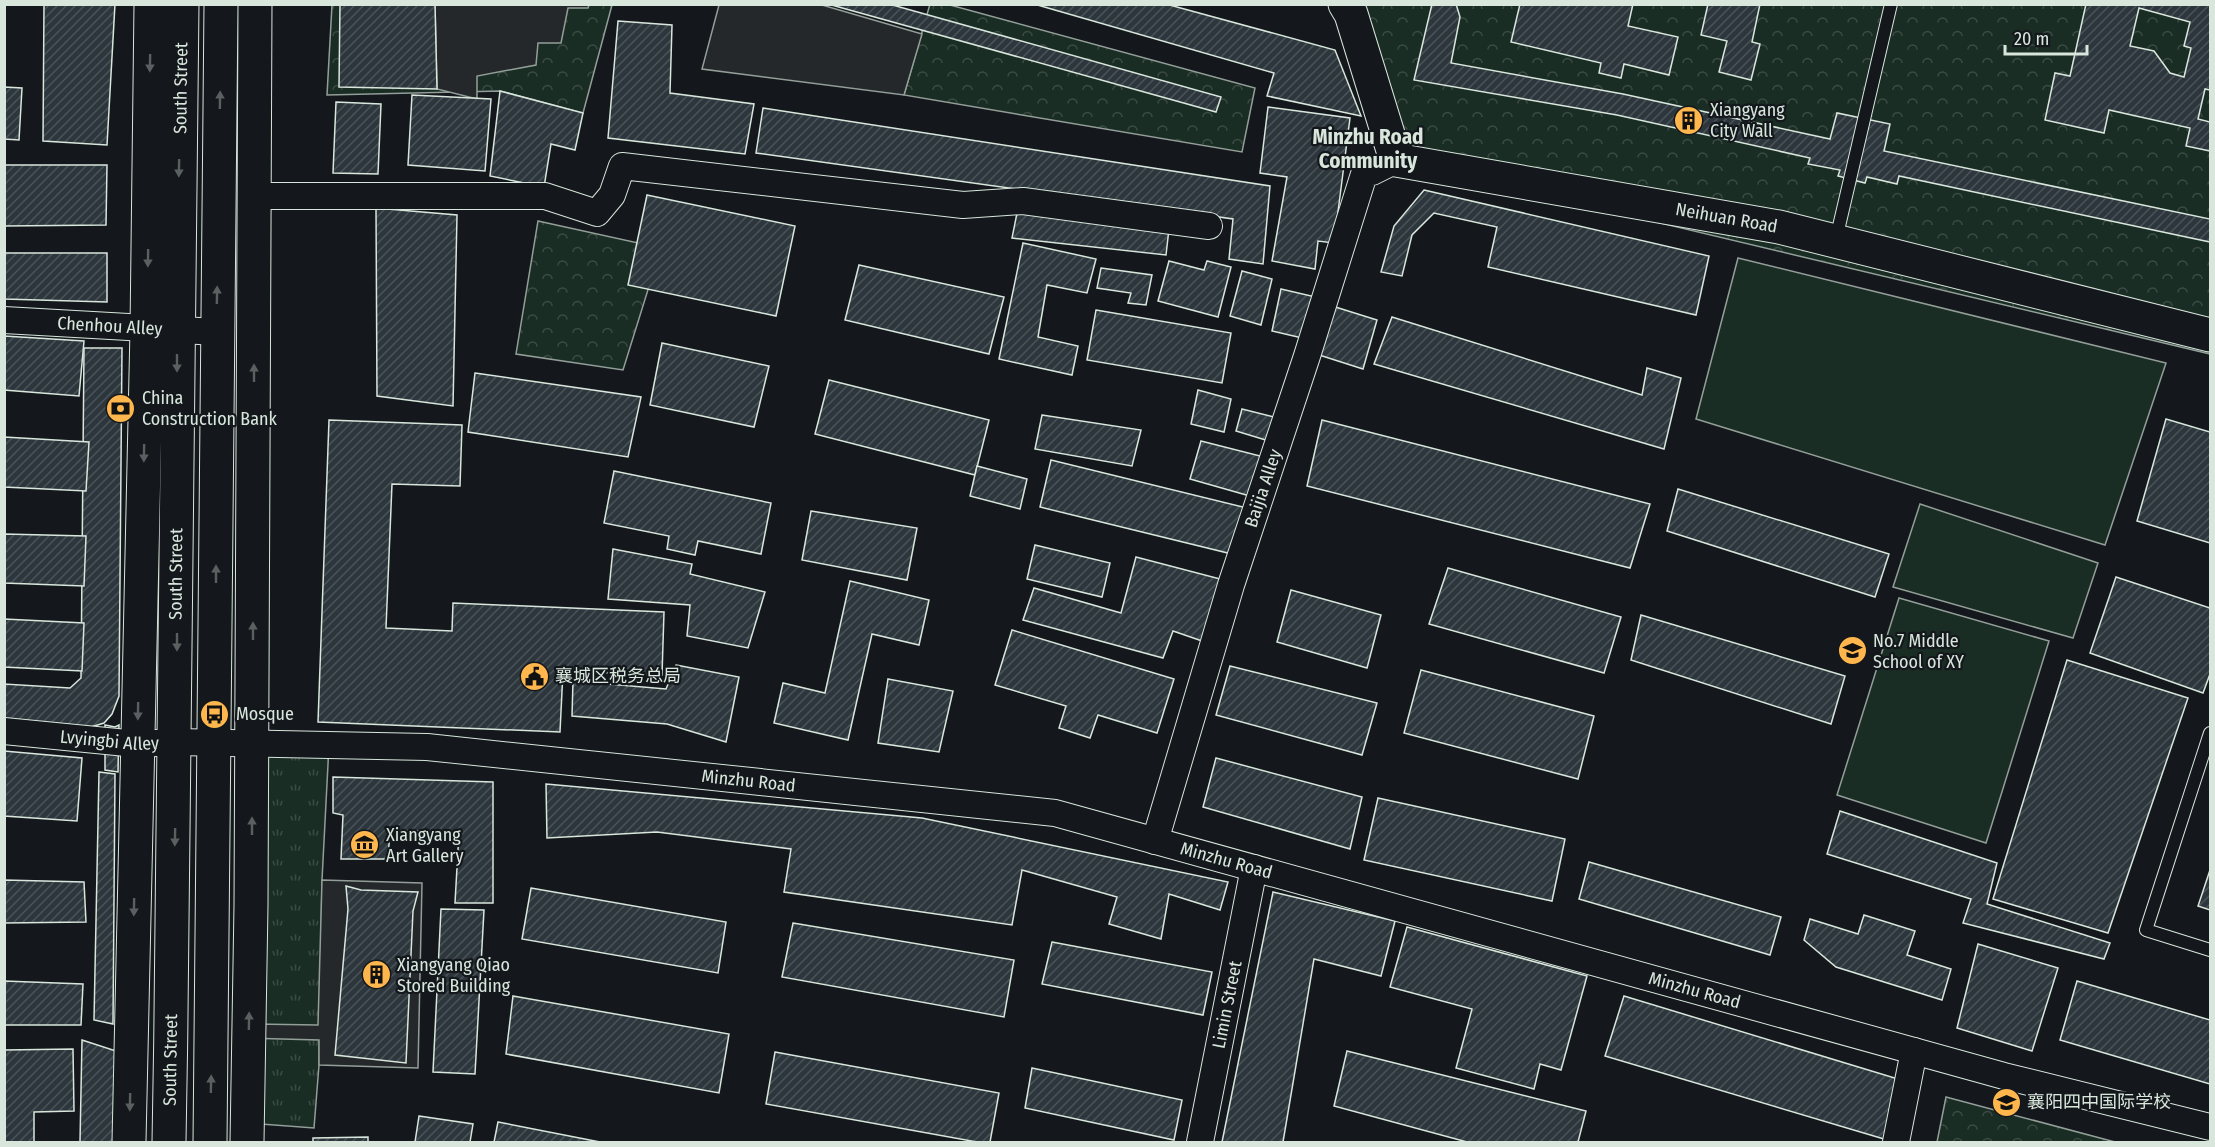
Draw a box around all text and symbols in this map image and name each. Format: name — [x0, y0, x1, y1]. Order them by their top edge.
scale bar — [2005, 18, 2088, 56]
text: 20 m — [2014, 28, 2049, 50]
street label: South Street — [169, 42, 192, 134]
one-way arrow — [145, 53, 155, 72]
one-way arrow — [215, 91, 225, 110]
place label: Xiangyang City Wall — [1710, 99, 1785, 142]
building icon: Xiangyang City Wall — [1673, 104, 1705, 136]
district label: Minzhu Road Community — [1312, 124, 1424, 174]
one-way arrow — [175, 158, 184, 177]
street label: Neihuan Road — [1674, 198, 1779, 238]
one-way arrow — [143, 248, 153, 267]
one-way arrow — [212, 286, 222, 305]
street label: Chenhou Alley — [57, 312, 163, 340]
one-way arrow — [172, 353, 182, 372]
one-way arrow — [249, 364, 259, 383]
place label: China Construction Bank — [142, 387, 277, 430]
bank icon: China Construction Bank — [105, 392, 137, 424]
one-way arrow — [140, 443, 149, 462]
street label: Baijia Alley — [1240, 446, 1286, 530]
street label: South Street — [164, 528, 187, 620]
one-way arrow — [211, 565, 221, 584]
one-way arrow — [248, 622, 258, 641]
place label: No.7 Middle School of XY — [1873, 630, 1964, 673]
one-way arrow — [172, 632, 182, 651]
school or university icon: No.7 Middle School of XY — [1836, 635, 1868, 667]
public building icon: 襄城区税务总局 — [518, 660, 550, 692]
place label: 襄城区税务总局 — [555, 665, 681, 687]
bus stop icon: Mosque — [199, 698, 231, 730]
one-way arrow — [133, 701, 143, 720]
place label: Mosque — [236, 703, 294, 725]
street label: Lvyingbi Alley — [59, 726, 160, 755]
street label: Minzhu Road — [700, 765, 797, 797]
one-way arrow — [247, 817, 257, 836]
place label: Xiangyang Art Gallery — [386, 824, 463, 867]
one-way arrow — [170, 827, 180, 846]
museum icon: Xiangyang Art Gallery — [349, 829, 381, 861]
street label: Minzhu Road — [1178, 837, 1275, 884]
one-way arrow — [129, 898, 139, 917]
place label: Xiangyang Qiao Stored Building — [397, 954, 511, 997]
building icon: Xiangyang Qiao Stored Building — [360, 959, 392, 991]
street label: Limin Street — [1208, 959, 1246, 1050]
street label: Minzhu Road — [1646, 967, 1743, 1013]
one-way arrow — [244, 1012, 253, 1031]
street label: South Street — [159, 1014, 182, 1106]
one-way arrow — [206, 1075, 216, 1094]
school or university icon: 襄阳四中国际学校 — [1990, 1086, 2022, 1118]
place label: 襄阳四中国际学校 — [2027, 1091, 2171, 1113]
one-way arrow — [125, 1093, 134, 1112]

